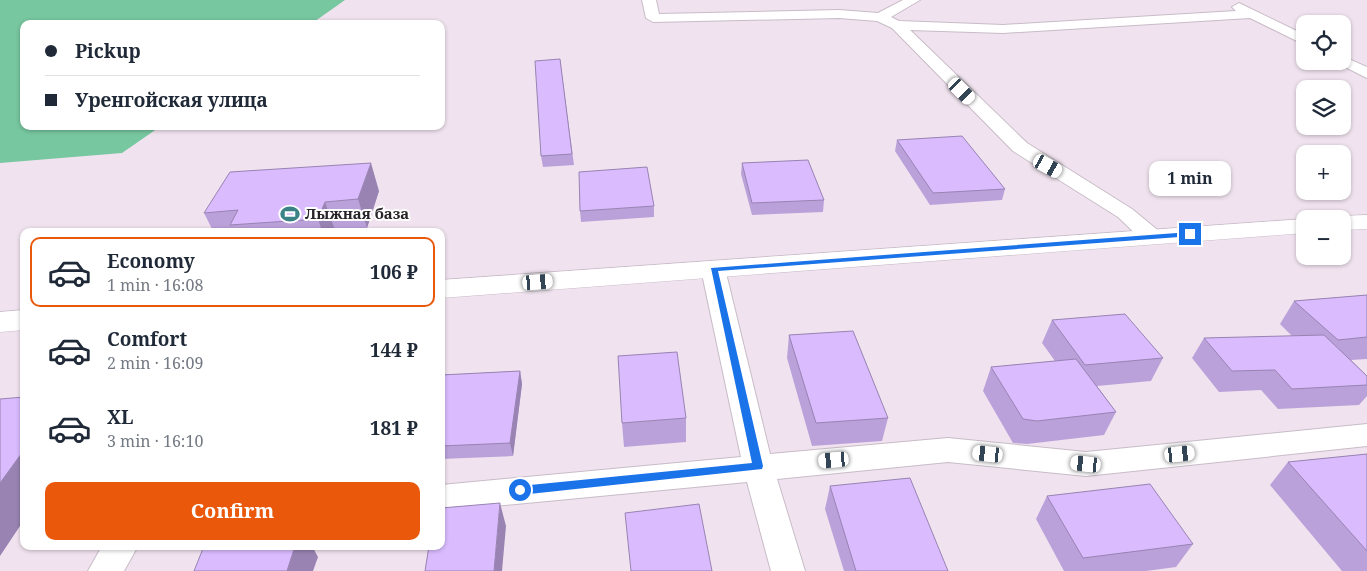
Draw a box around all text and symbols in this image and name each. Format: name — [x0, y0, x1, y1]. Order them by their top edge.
map controls — [1296, 15, 1351, 265]
button: locate — [1296, 15, 1351, 70]
text: Pickup — [75, 38, 141, 64]
car — [946, 75, 977, 107]
button: layers — [1296, 80, 1351, 135]
text: Уренгойская улица — [75, 87, 268, 113]
button: + — [1296, 145, 1351, 200]
car — [1031, 152, 1064, 180]
callout: 1 min — [1149, 162, 1231, 196]
text: 1 min — [1167, 167, 1213, 189]
sports icon: Лыжная база — [279, 203, 301, 225]
place label: Лыжная база — [305, 203, 409, 223]
button: − — [1296, 210, 1351, 265]
route end — [1179, 223, 1201, 245]
text: Economy — [107, 248, 195, 274]
icon: car — [47, 250, 92, 295]
text: 106 ₽ — [370, 259, 418, 285]
car — [522, 273, 553, 291]
text: 1 min · 16:08 — [107, 274, 203, 296]
text: Comfort — [107, 326, 187, 352]
icon: car — [47, 328, 92, 373]
text: 144 ₽ — [370, 337, 418, 363]
text: 2 min · 16:09 — [107, 352, 203, 374]
text: XL — [107, 404, 133, 430]
icon: car — [47, 406, 92, 451]
text: 181 ₽ — [370, 415, 418, 441]
text: 3 min · 16:10 — [107, 430, 203, 452]
car — [972, 445, 1003, 463]
car — [1164, 445, 1195, 463]
car — [818, 451, 849, 469]
car — [1070, 455, 1101, 473]
route start — [509, 479, 531, 501]
button: Confirm — [45, 482, 420, 540]

